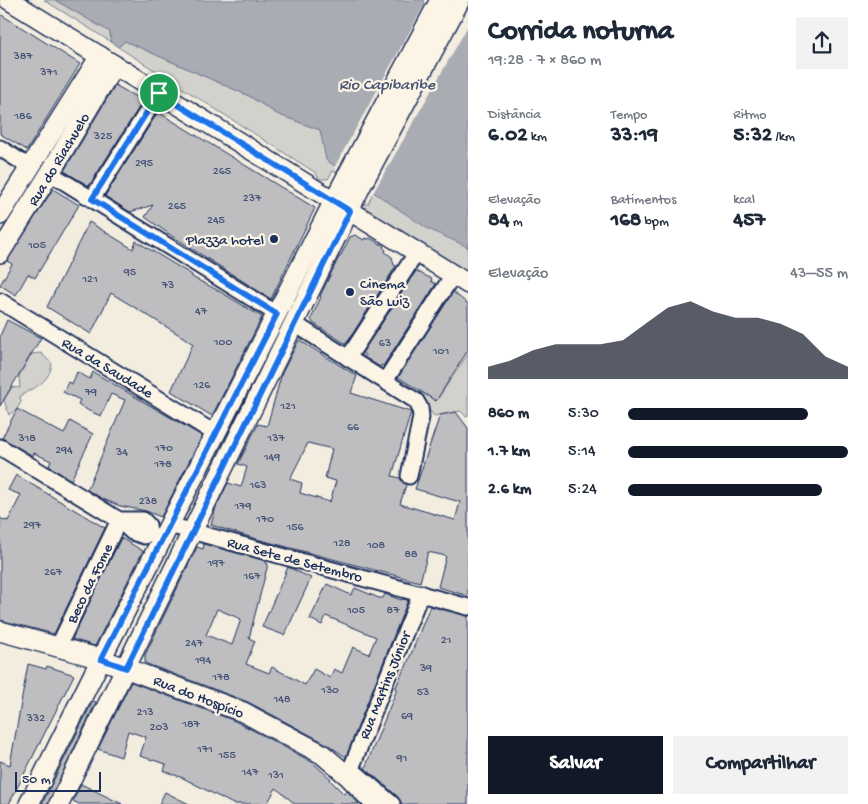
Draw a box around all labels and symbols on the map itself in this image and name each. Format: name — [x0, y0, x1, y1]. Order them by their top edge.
house number: 387 — [12, 50, 33, 64]
house number: 371 — [39, 66, 58, 80]
pin — [138, 72, 180, 114]
water label: Rio Capibaribe — [339, 77, 436, 96]
house number: 186 — [13, 110, 33, 124]
street label: Rua do Riachuelo — [25, 110, 95, 210]
house number: 325 — [93, 130, 112, 144]
house number: 295 — [135, 157, 153, 171]
house number: 265 — [213, 165, 231, 179]
house number: 237 — [243, 192, 262, 206]
house number: 265 — [168, 200, 186, 214]
house number: 245 — [207, 214, 225, 228]
place label: Plazza hotel — [185, 232, 264, 250]
marker: Plazza hotel — [268, 233, 280, 245]
house number: 105 — [27, 239, 46, 253]
house number: 95 — [123, 266, 136, 280]
house number: 121 — [81, 273, 98, 287]
place label: Cinema São Luiz — [360, 276, 409, 311]
house number: 73 — [161, 279, 174, 293]
marker: Cinema São Luiz — [344, 286, 356, 298]
house number: 47 — [195, 305, 208, 319]
street label: Rua da Saudade — [58, 334, 156, 403]
house number: 100 — [213, 336, 232, 350]
house number: 63 — [379, 337, 391, 351]
house number: 101 — [432, 345, 449, 359]
house number: 126 — [193, 379, 211, 393]
house number: 79 — [84, 386, 97, 400]
house number: 121 — [279, 400, 296, 414]
house number: 66 — [347, 421, 360, 435]
house number: 318 — [17, 432, 36, 446]
house number: 137 — [266, 432, 285, 446]
house number: 170 — [154, 442, 173, 456]
house number: 294 — [55, 444, 73, 458]
house number: 34 — [115, 446, 128, 460]
house number: 149 — [263, 451, 280, 465]
house number: 178 — [153, 458, 172, 472]
house number: 163 — [248, 479, 267, 493]
house number: 238 — [139, 495, 158, 509]
house number: 179 — [233, 500, 252, 514]
house number: 170 — [255, 513, 274, 527]
house number: 297 — [23, 519, 42, 533]
house number: 156 — [285, 521, 305, 535]
street label: Rua Sete de Setembro — [225, 534, 364, 588]
house number: 128 — [332, 537, 351, 551]
house number: 108 — [366, 539, 386, 553]
street label: Beco da Fome — [63, 541, 118, 628]
house number: 88 — [404, 548, 418, 562]
house number: 197 — [206, 557, 225, 571]
house number: 267 — [44, 566, 63, 580]
house number: 167 — [242, 570, 261, 584]
house number: 105 — [346, 604, 365, 618]
house number: 87 — [387, 604, 400, 618]
street label: Rua Martins Júnior — [356, 628, 416, 742]
house number: 21 — [441, 634, 452, 648]
house number: 247 — [185, 637, 204, 651]
house number: 194 — [194, 654, 212, 668]
house number: 39 — [419, 662, 432, 676]
house number: 178 — [211, 671, 230, 685]
street label: Rua do Hospício — [150, 672, 246, 723]
house number: 130 — [320, 684, 339, 698]
house number: 53 — [417, 686, 429, 700]
house number: 148 — [272, 693, 291, 707]
house number: 213 — [137, 706, 153, 720]
house number: 69 — [401, 710, 413, 724]
house number: 332 — [26, 712, 45, 726]
house number: 187 — [181, 718, 201, 732]
house number: 203 — [150, 721, 168, 735]
house number: 171 — [196, 743, 213, 757]
house number: 155 — [217, 749, 236, 763]
house number: 91 — [396, 752, 408, 766]
house number: 147 — [241, 766, 259, 780]
scale bar — [15, 769, 101, 792]
house number: 131 — [267, 769, 284, 783]

